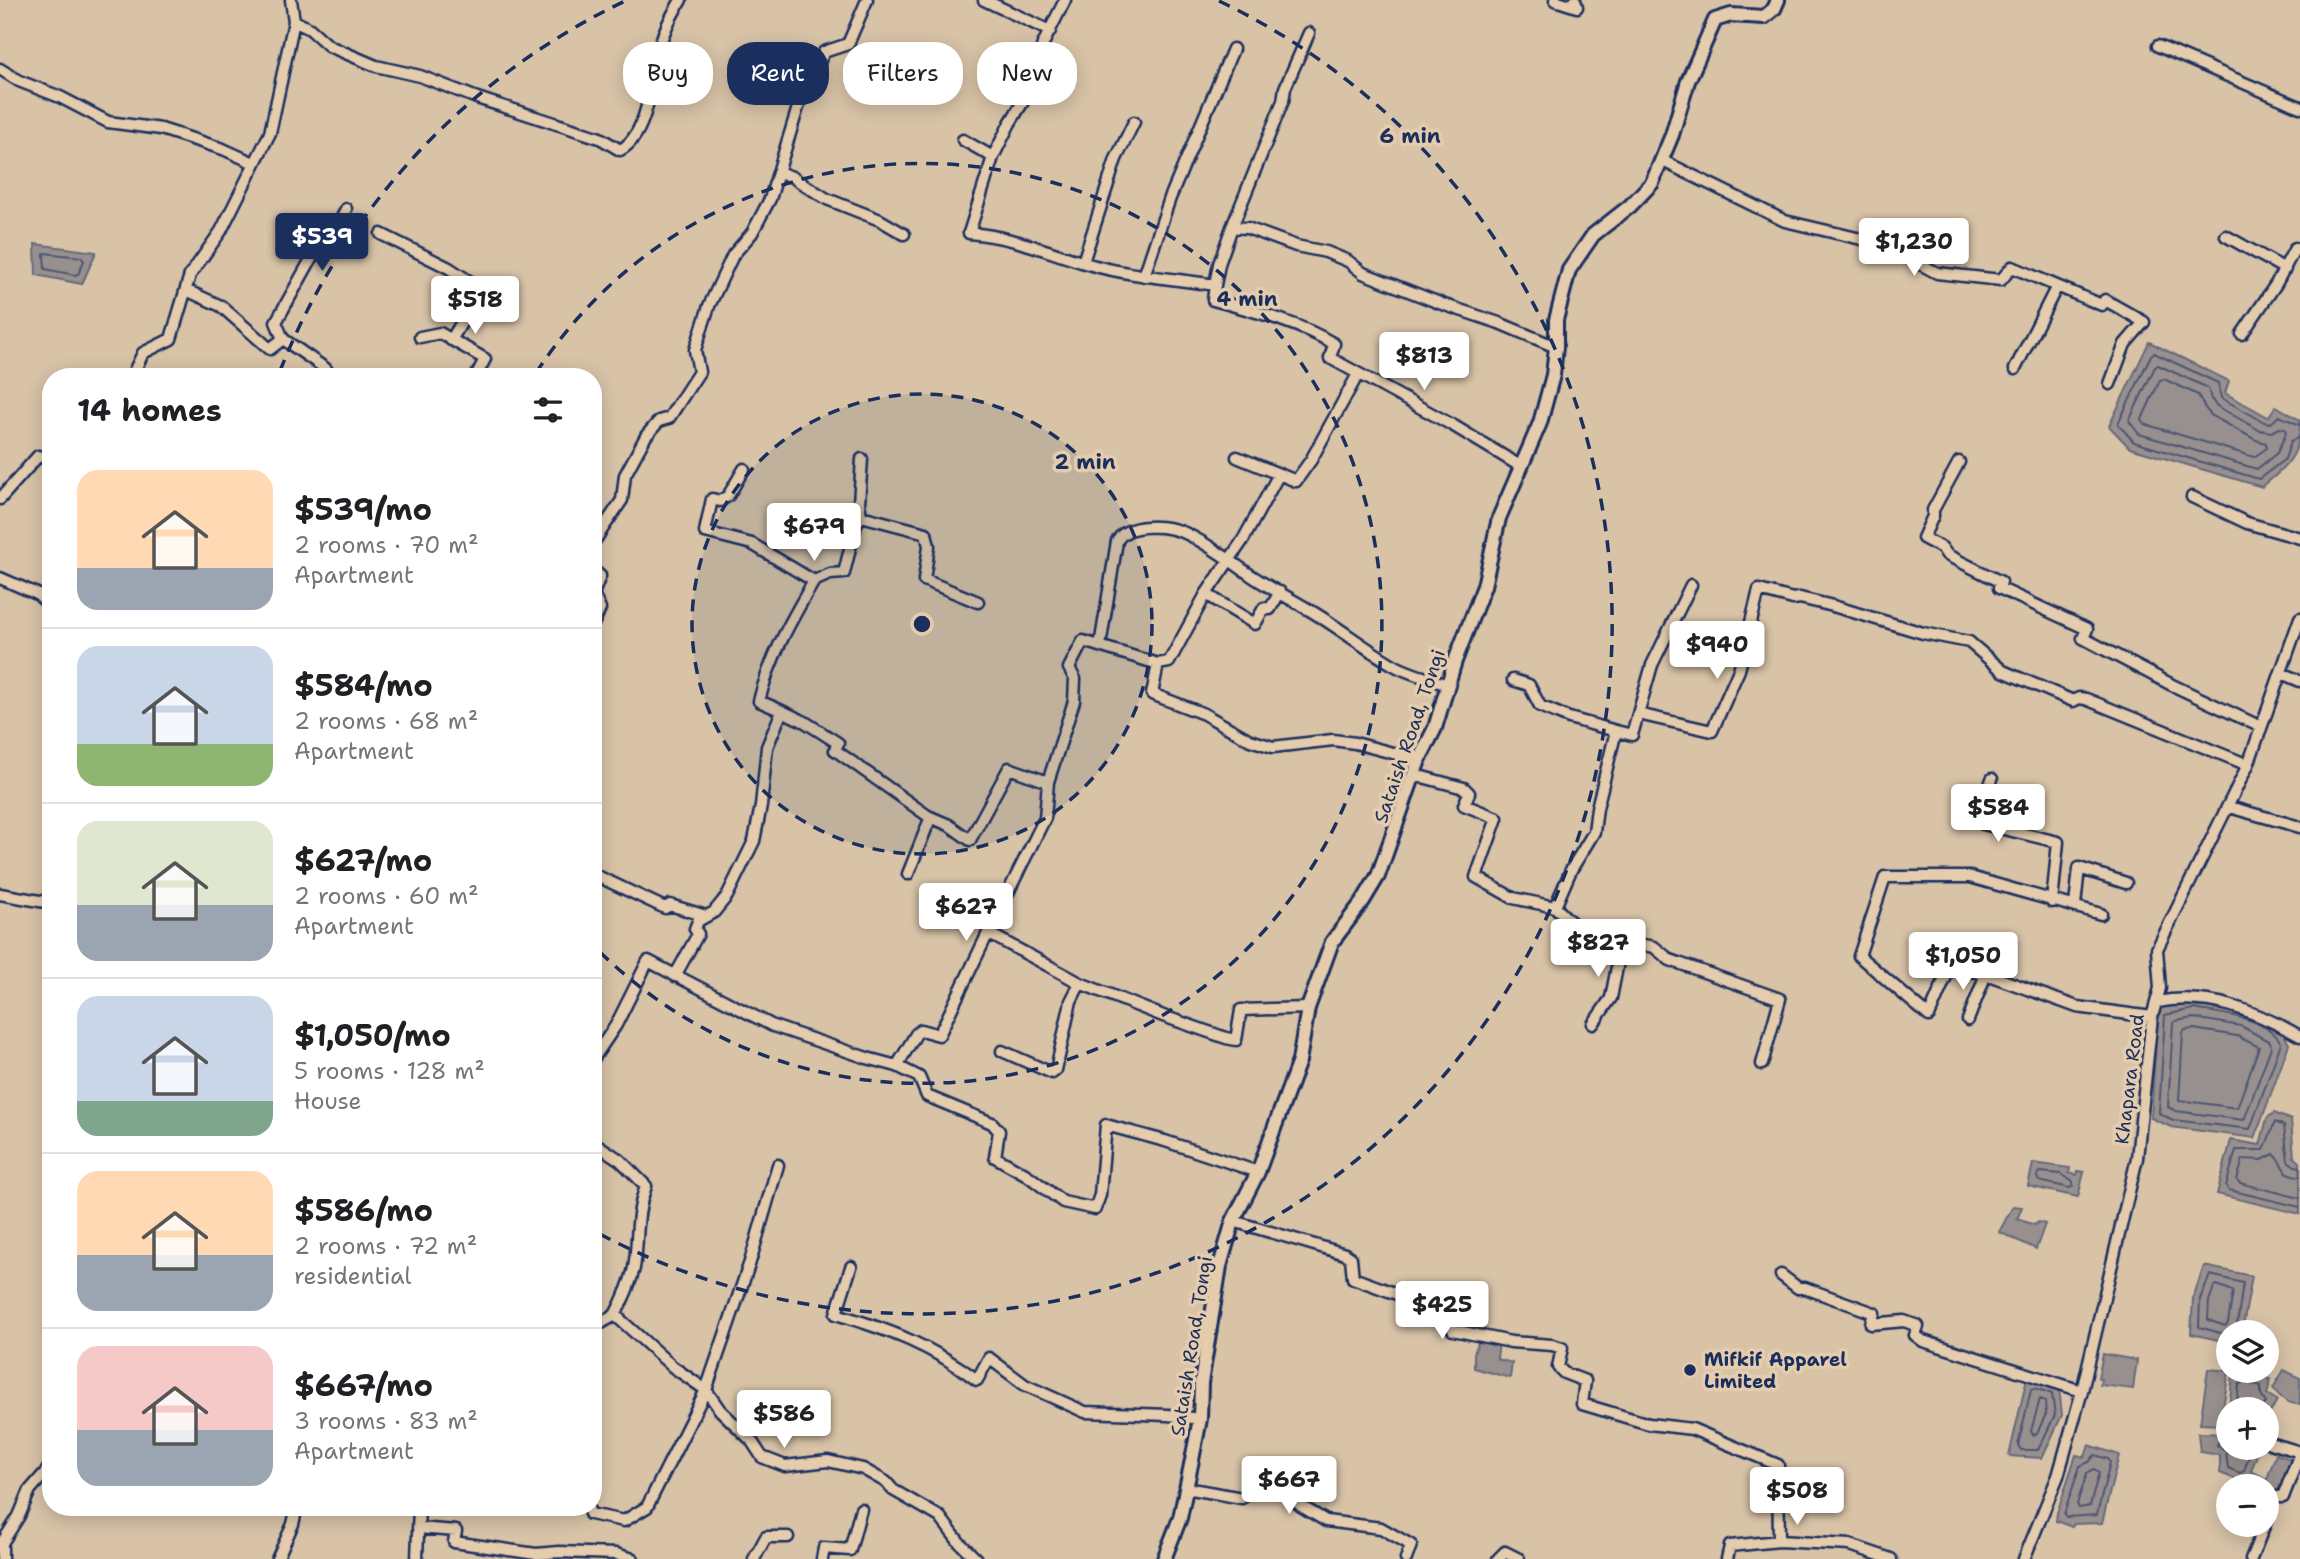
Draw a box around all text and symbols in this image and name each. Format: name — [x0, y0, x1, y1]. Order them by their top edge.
chip: Buy — [623, 42, 713, 105]
chip: Rent — [727, 42, 829, 105]
chip: Filters — [843, 42, 963, 105]
chip: New — [977, 42, 1077, 105]
text: 6 min — [1379, 122, 1441, 150]
pin: $539 — [281, 214, 363, 273]
pin: $1,230 — [1857, 218, 1971, 278]
text: $539 — [291, 221, 353, 251]
text: $1,230 — [1875, 226, 1953, 256]
pin: $518 — [434, 276, 516, 336]
text: $518 — [447, 284, 503, 314]
text: 4 min — [1216, 285, 1278, 313]
pin: $813 — [1383, 332, 1465, 392]
text: $813 — [1395, 340, 1453, 370]
text: 14 homes — [77, 390, 222, 431]
icon: filters — [529, 391, 567, 429]
text: 2 min — [1054, 448, 1116, 476]
text: $539/mo — [294, 489, 432, 530]
icon: home — [133, 498, 217, 582]
pin: $679 — [773, 504, 855, 563]
text: $679 — [783, 511, 845, 541]
text: 2 rooms · 70 m² — [294, 530, 479, 560]
text: Apartment — [294, 560, 414, 590]
centre of rings — [910, 612, 934, 636]
pin: $940 — [1676, 622, 1758, 681]
text: $940 — [1685, 629, 1749, 659]
street label: Sataish Road, Tongi — [1368, 646, 1451, 826]
text: $584/mo — [294, 665, 433, 706]
icon: home — [133, 674, 217, 758]
text: 2 rooms · 68 m² — [294, 706, 478, 736]
text: Apartment — [294, 736, 414, 766]
pin: $584 — [1957, 784, 2039, 844]
text: $584 — [1967, 792, 2029, 822]
text: $627/mo — [294, 840, 432, 881]
icon: home — [133, 849, 217, 933]
text: 2 rooms · 60 m² — [294, 881, 479, 911]
pin: $627 — [925, 884, 1007, 943]
text: $627 — [935, 891, 997, 921]
text: Apartment — [294, 911, 414, 941]
pin: $827 — [1557, 920, 1639, 979]
text: $827 — [1567, 927, 1629, 957]
pin: $1,050 — [1906, 932, 2020, 992]
text: $1,050 — [1925, 940, 2001, 970]
street label: Khapara Road — [2109, 1012, 2150, 1146]
text: $1,050/mo — [294, 1015, 451, 1056]
icon: home — [133, 1024, 217, 1108]
text: 5 rooms · 128 m² — [294, 1056, 485, 1086]
text: House — [294, 1086, 362, 1116]
text: $586/mo — [294, 1190, 433, 1231]
icon: home — [133, 1199, 217, 1283]
text: 2 rooms · 72 m² — [294, 1231, 477, 1261]
street label: Sataish Road, Tongi — [1165, 1254, 1218, 1438]
text: residential — [294, 1261, 411, 1291]
pin: $425 — [1401, 1282, 1483, 1341]
text: $425 — [1412, 1289, 1472, 1319]
map controls — [2216, 1320, 2279, 1537]
button: layers — [2216, 1320, 2279, 1383]
place label: Mifkif Apparel Limited — [1704, 1347, 1847, 1394]
marker: Mifkif Apparel Limited — [1682, 1362, 1698, 1378]
text: $667/mo — [294, 1365, 433, 1406]
icon: home — [133, 1374, 217, 1458]
pin: $586 — [743, 1390, 825, 1450]
button: + — [2216, 1397, 2279, 1460]
text: $586 — [753, 1398, 815, 1428]
text: 3 rooms · 83 m² — [294, 1406, 478, 1436]
text: Apartment — [294, 1436, 414, 1466]
pin: $667 — [1248, 1456, 1330, 1516]
text: $667 — [1258, 1464, 1320, 1494]
pin: $508 — [1756, 1468, 1838, 1527]
button: − — [2216, 1474, 2279, 1537]
text: $508 — [1766, 1475, 1828, 1505]

